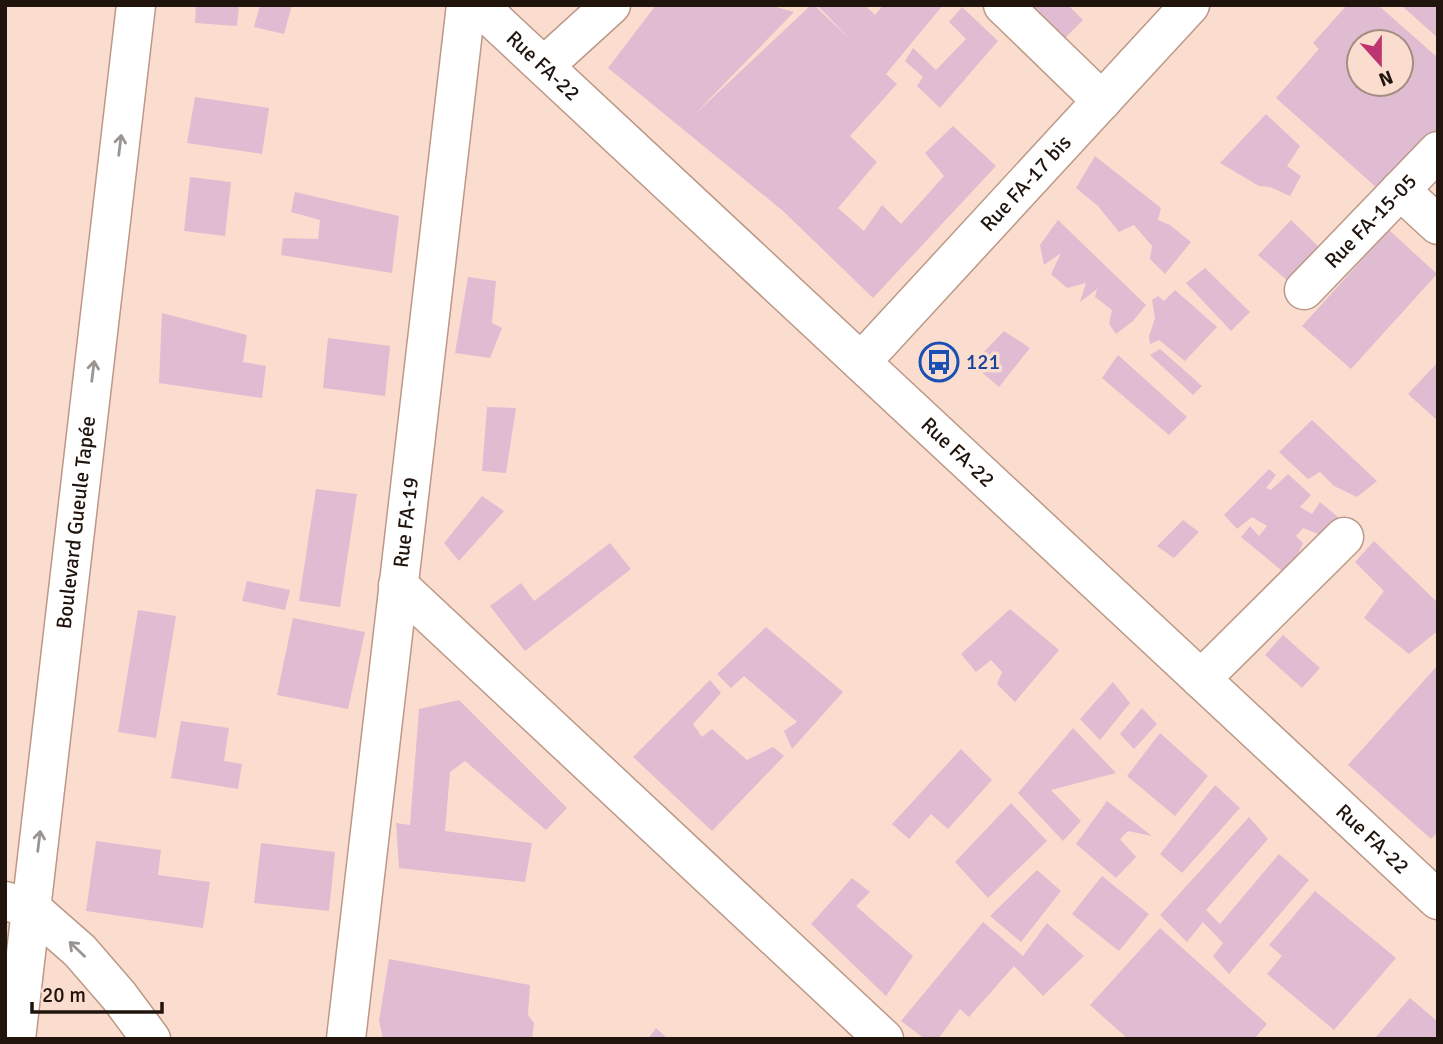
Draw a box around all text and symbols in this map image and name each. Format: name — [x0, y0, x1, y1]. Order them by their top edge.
street label: Rue FA-22 — [501, 25, 585, 106]
north arrow — [1345, 28, 1415, 98]
text: N — [1375, 64, 1396, 92]
street label: Rue FA-17 bis — [975, 130, 1077, 237]
one-way arrow — [113, 134, 126, 157]
street label: Rue FA-15-05 — [1319, 168, 1422, 274]
bus stop icon: 121 — [918, 341, 960, 383]
place label: 121 — [966, 349, 1000, 375]
one-way arrow — [87, 360, 100, 383]
street label: Rue FA-22 — [916, 412, 1000, 493]
street label: Boulevard Gueule Tapée — [51, 414, 101, 631]
street label: Rue FA-19 — [388, 476, 424, 569]
street label: Rue FA-22 — [1330, 798, 1415, 880]
one-way arrow — [33, 830, 46, 852]
one-way arrow — [68, 940, 85, 957]
scale bar — [32, 970, 161, 1014]
text: 20 m — [42, 982, 86, 1008]

